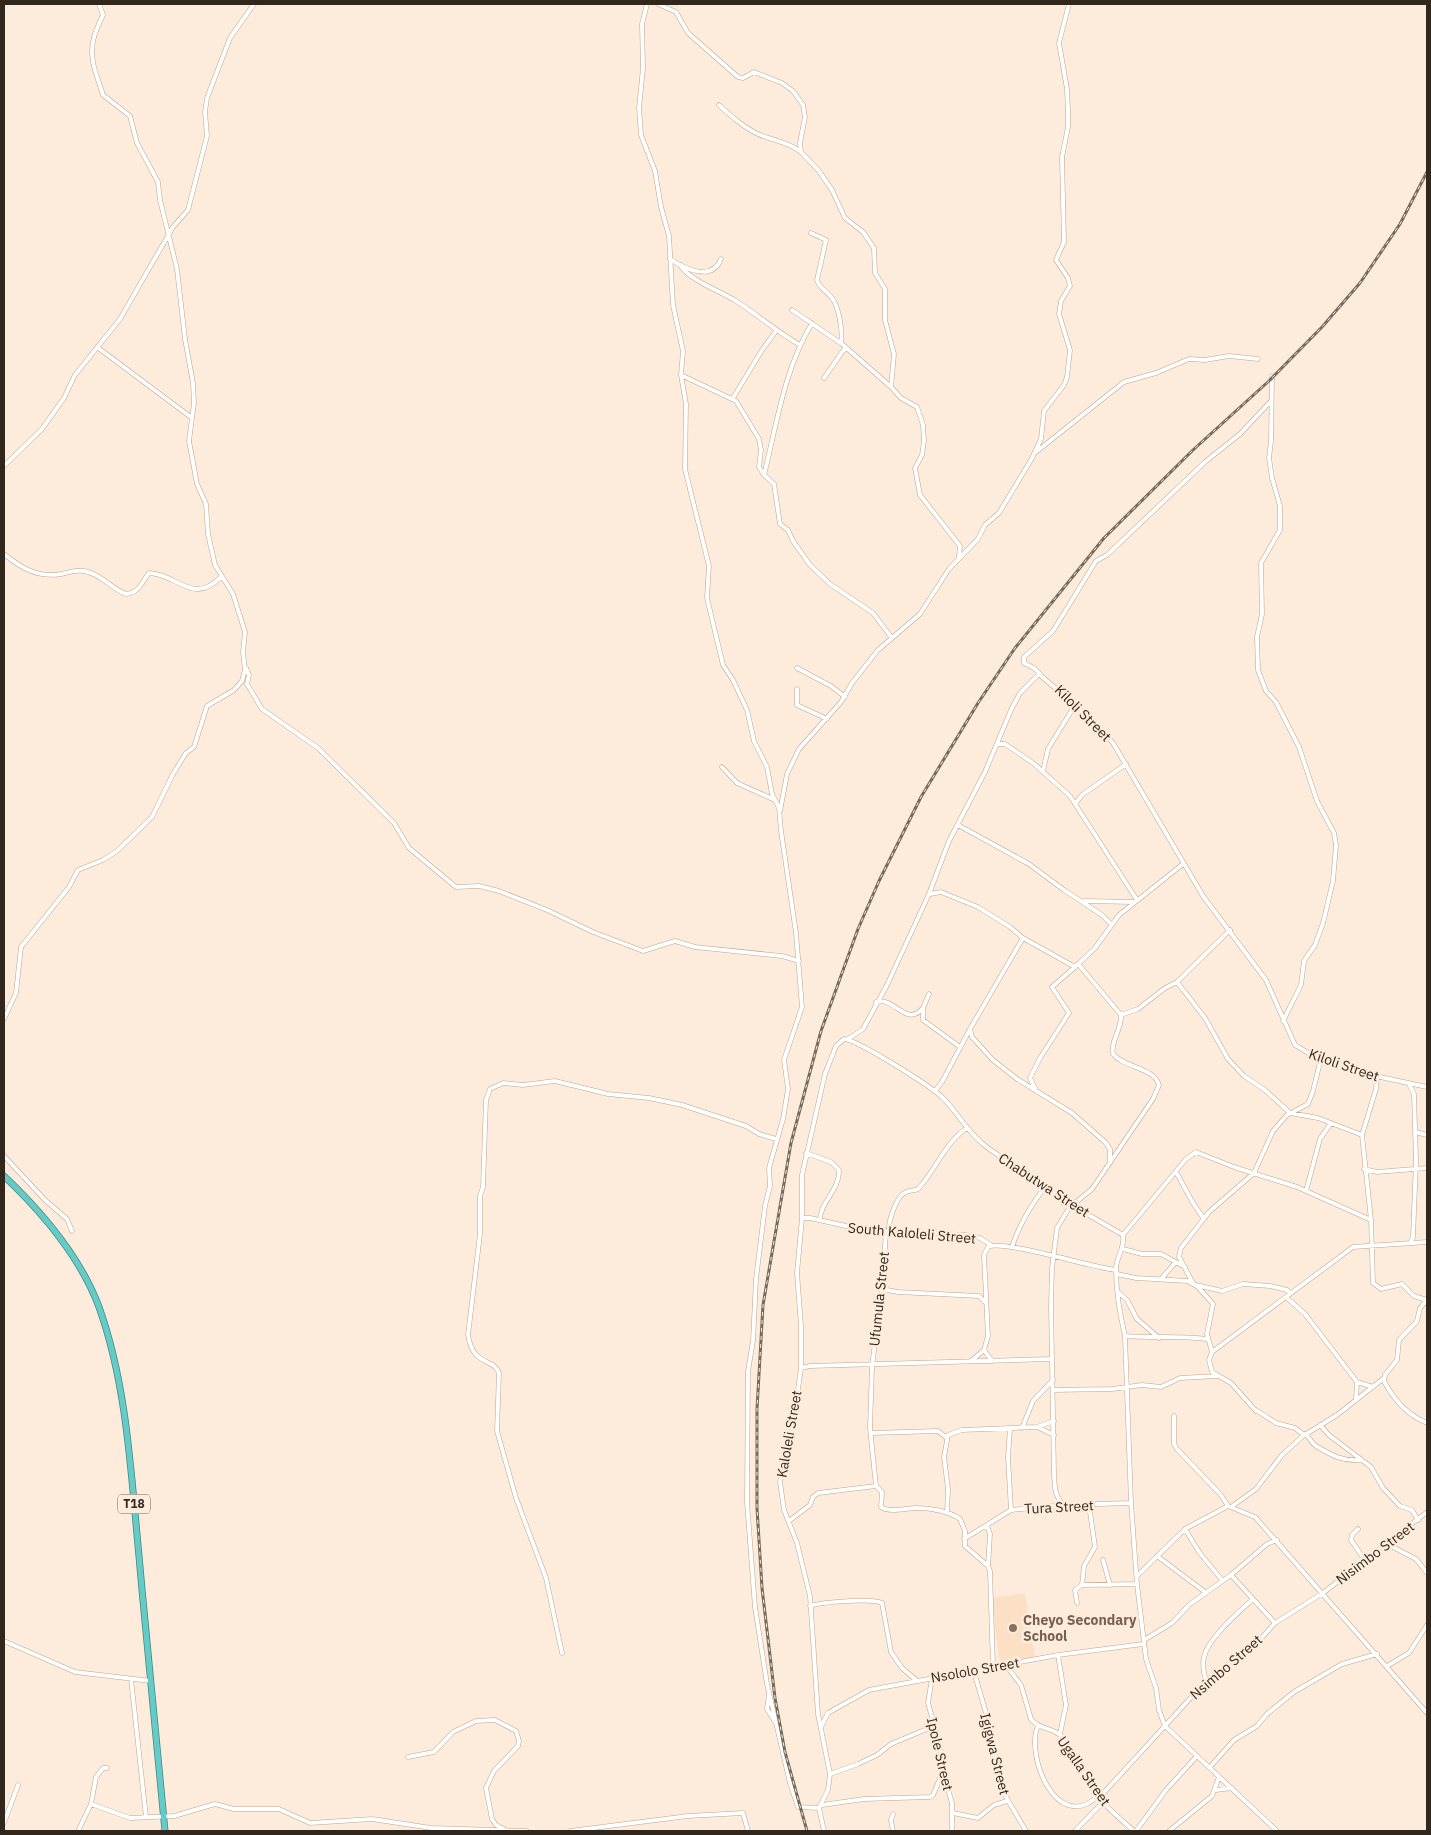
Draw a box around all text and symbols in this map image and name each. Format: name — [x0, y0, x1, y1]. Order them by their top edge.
street label: Kiloli Street — [1051, 681, 1115, 745]
street label: Kiloli Street — [1307, 1045, 1382, 1085]
street label: Chabutwa Street — [995, 1149, 1093, 1221]
street label: South Kaloleli Street — [847, 1218, 977, 1248]
street label: Ufumula Street — [865, 1251, 893, 1347]
street label: Kaloleli Street — [772, 1389, 806, 1479]
road number: T18 — [118, 1495, 150, 1514]
street label: Tura Street — [1024, 1496, 1094, 1518]
street label: Nisimbo Street — [1332, 1518, 1418, 1588]
place label: Cheyo Secondary School — [1023, 1611, 1137, 1645]
marker: Cheyo Secondary School — [1007, 1622, 1019, 1634]
street label: Nsimbo Street — [1186, 1631, 1266, 1703]
street label: Nsololo Street — [929, 1653, 1021, 1687]
street label: Igigwa Street — [976, 1711, 1014, 1797]
street label: Ipole Street — [923, 1716, 957, 1793]
street label: Ugalla Street — [1053, 1733, 1115, 1809]

